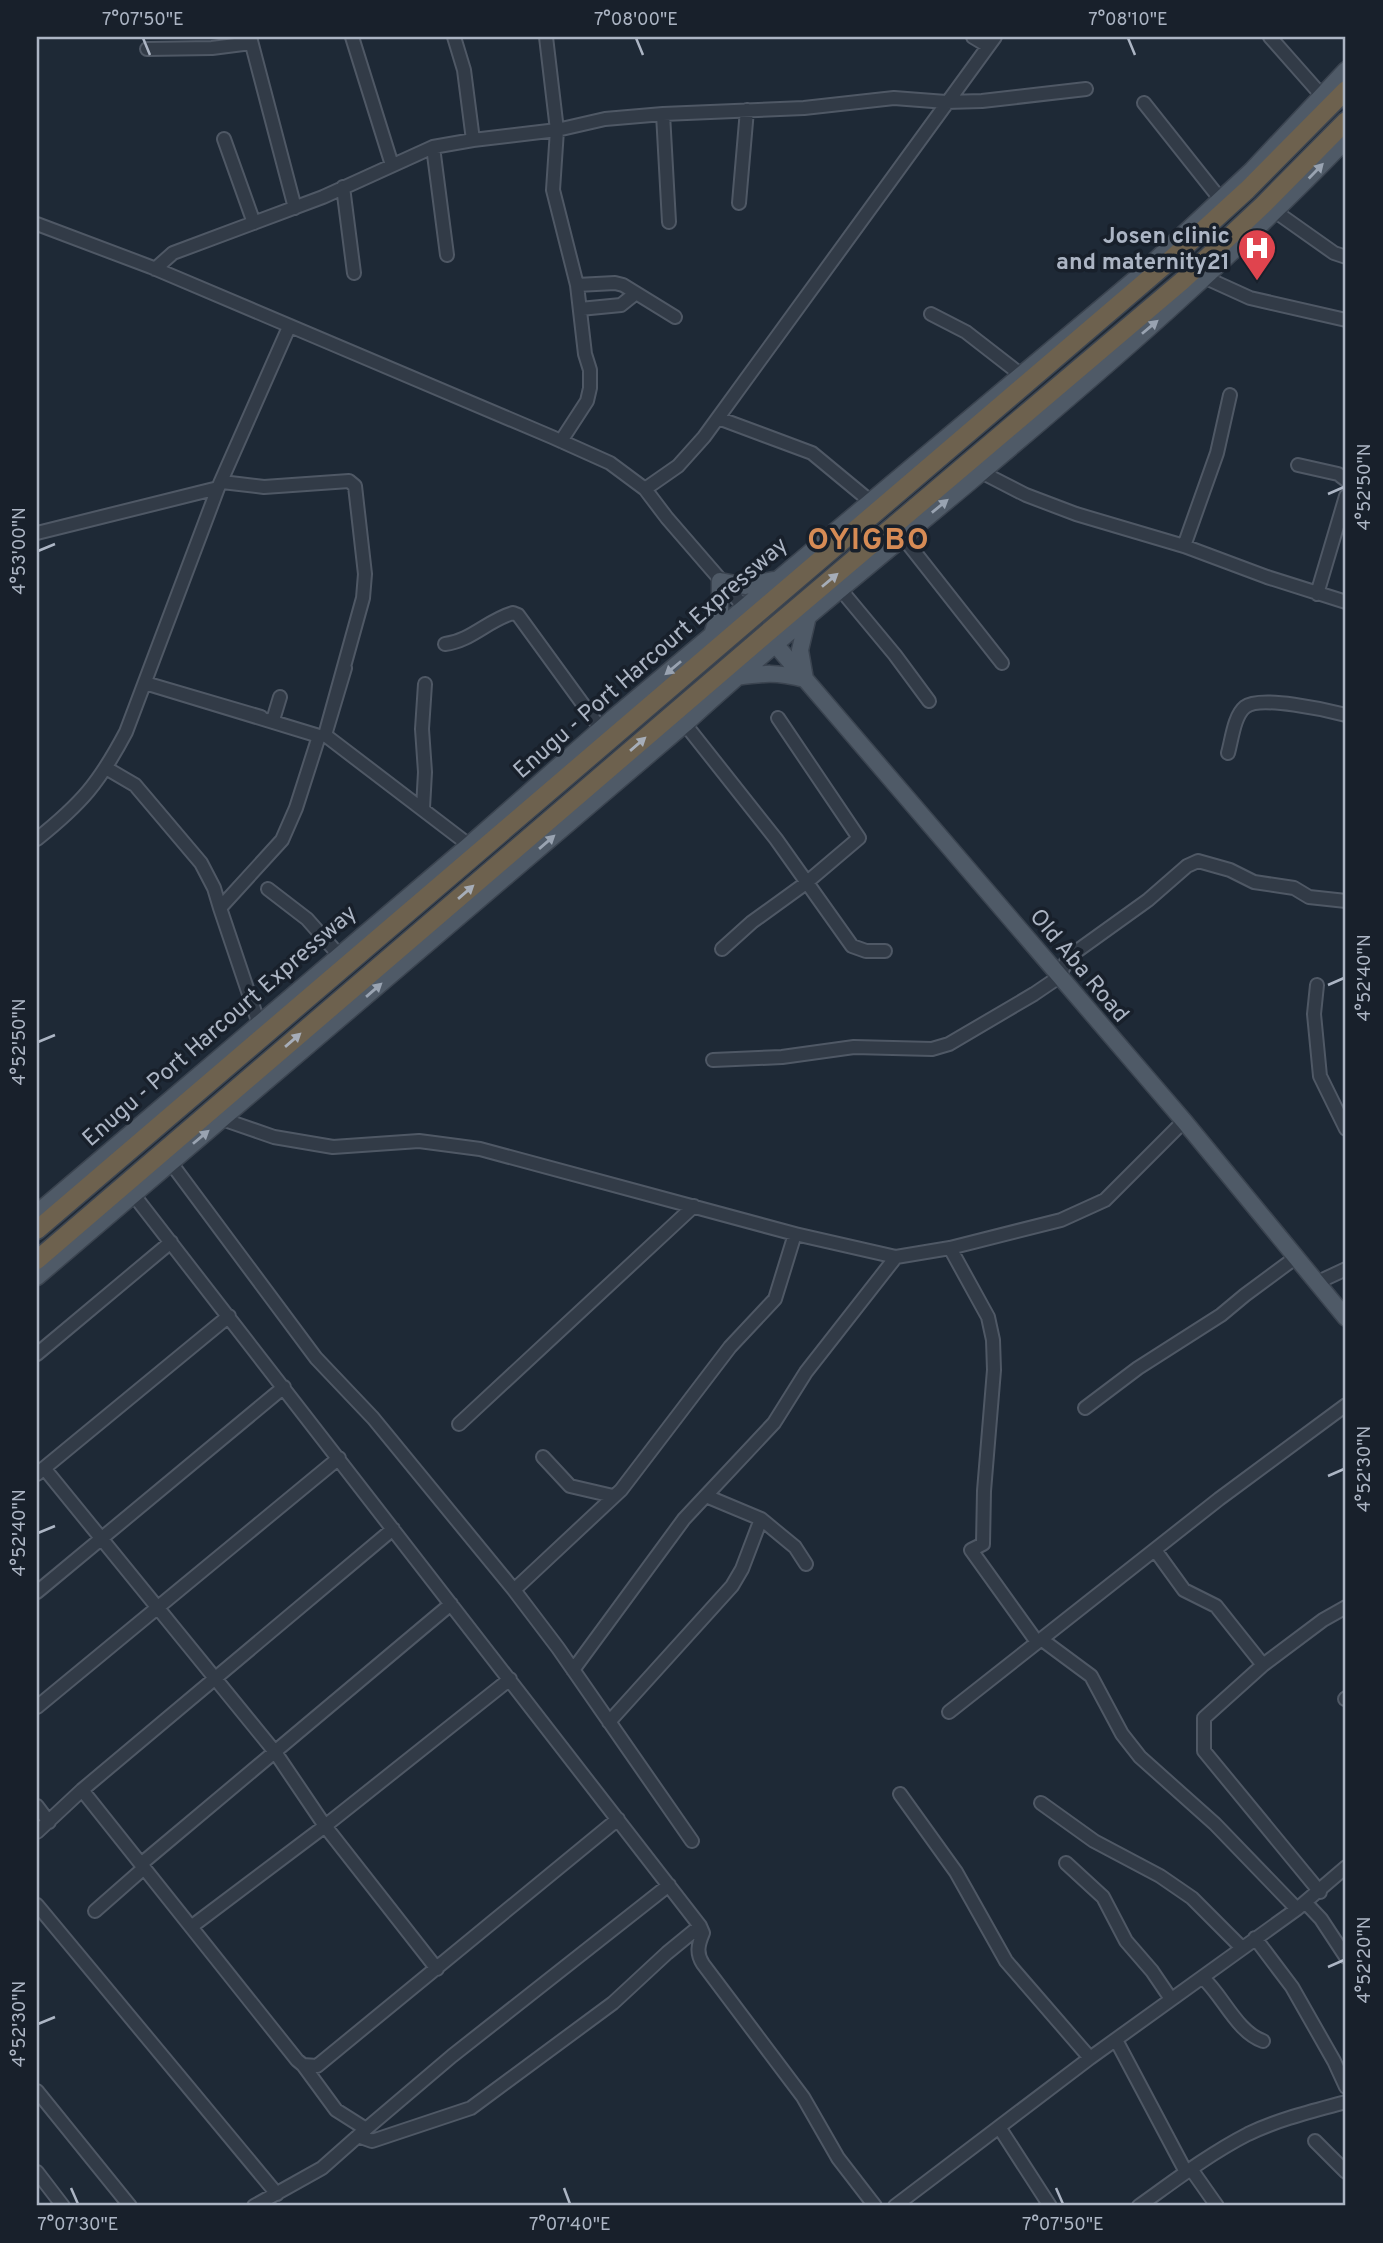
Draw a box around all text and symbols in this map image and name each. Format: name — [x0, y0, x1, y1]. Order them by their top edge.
text: 7°07'50"E — [102, 9, 184, 32]
text: 7°08'00"E — [594, 9, 678, 32]
text: 7°08'10"E — [1088, 9, 1168, 32]
one-way arrow — [1307, 163, 1323, 180]
place label: Josen clinic and maternity21 — [1056, 223, 1230, 278]
hospital icon: Josen clinic and maternity21 — [1236, 227, 1278, 282]
one-way arrow — [1142, 320, 1159, 335]
text: 4°52'50"N — [1354, 443, 1377, 531]
one-way arrow — [931, 499, 948, 514]
text: 4°53'00"N — [9, 507, 32, 595]
district label: OYIGBO — [807, 523, 931, 560]
street label: Enugu - Port Harcourt Expressway — [508, 532, 795, 786]
one-way arrow — [821, 573, 838, 588]
one-way arrow — [665, 660, 682, 675]
one-way arrow — [629, 736, 647, 752]
one-way arrow — [538, 835, 555, 850]
one-way arrow — [457, 885, 474, 900]
street label: Enugu - Port Harcourt Expressway — [77, 900, 364, 1154]
street label: Old Aba Road — [1022, 904, 1134, 1029]
text: 4°52'40"N — [1354, 934, 1377, 1022]
one-way arrow — [365, 982, 383, 998]
text: 4°52'50"N — [9, 998, 32, 1086]
one-way arrow — [284, 1032, 302, 1048]
one-way arrow — [192, 1129, 210, 1145]
text: 4°52'30"N — [1354, 1426, 1377, 1512]
text: 4°52'40"N — [9, 1489, 32, 1577]
text: 4°52'20"N — [1354, 1916, 1377, 2004]
text: 4°52'30"N — [9, 1981, 32, 2067]
text: 7°07'30"E — [37, 2214, 119, 2237]
text: 7°07'40"E — [529, 2214, 611, 2237]
text: 7°07'50"E — [1022, 2214, 1104, 2237]

